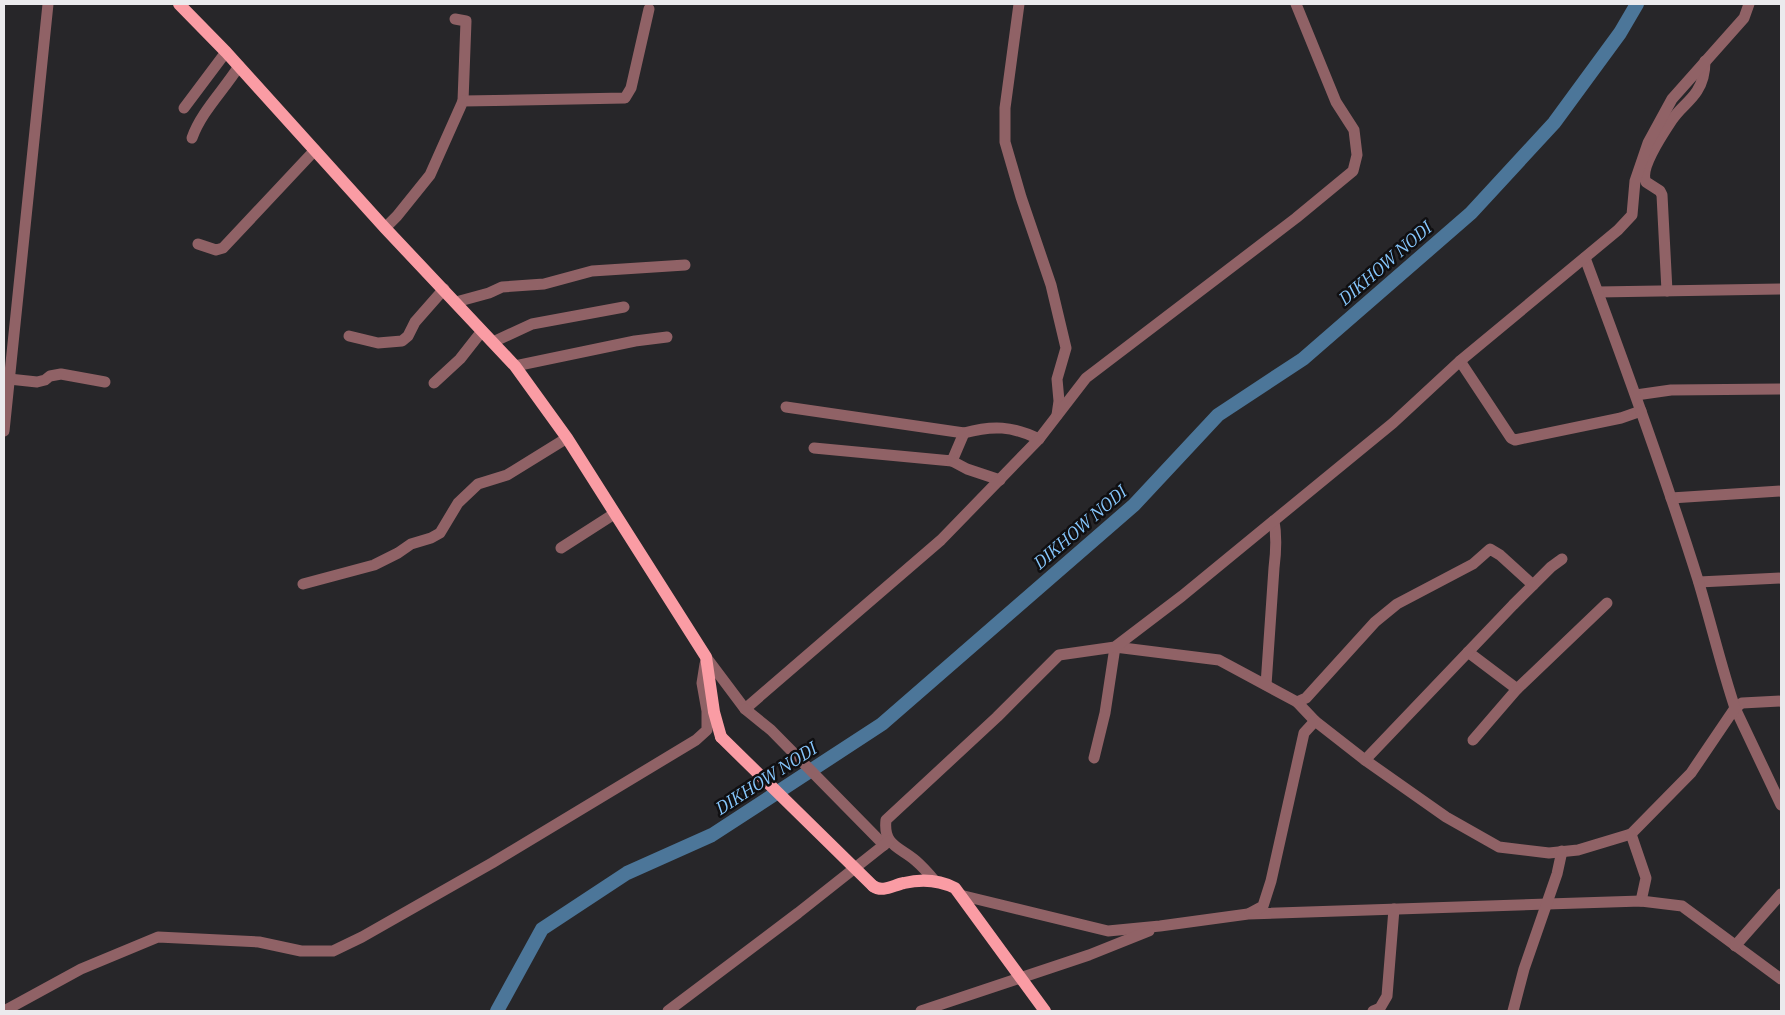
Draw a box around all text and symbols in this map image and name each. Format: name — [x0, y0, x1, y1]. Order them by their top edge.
water label: DIKHOW NODI — [1333, 215, 1438, 311]
water label: DIKHOW NODI — [1028, 479, 1133, 575]
water label: DIKHOW NODI — [710, 736, 822, 820]

